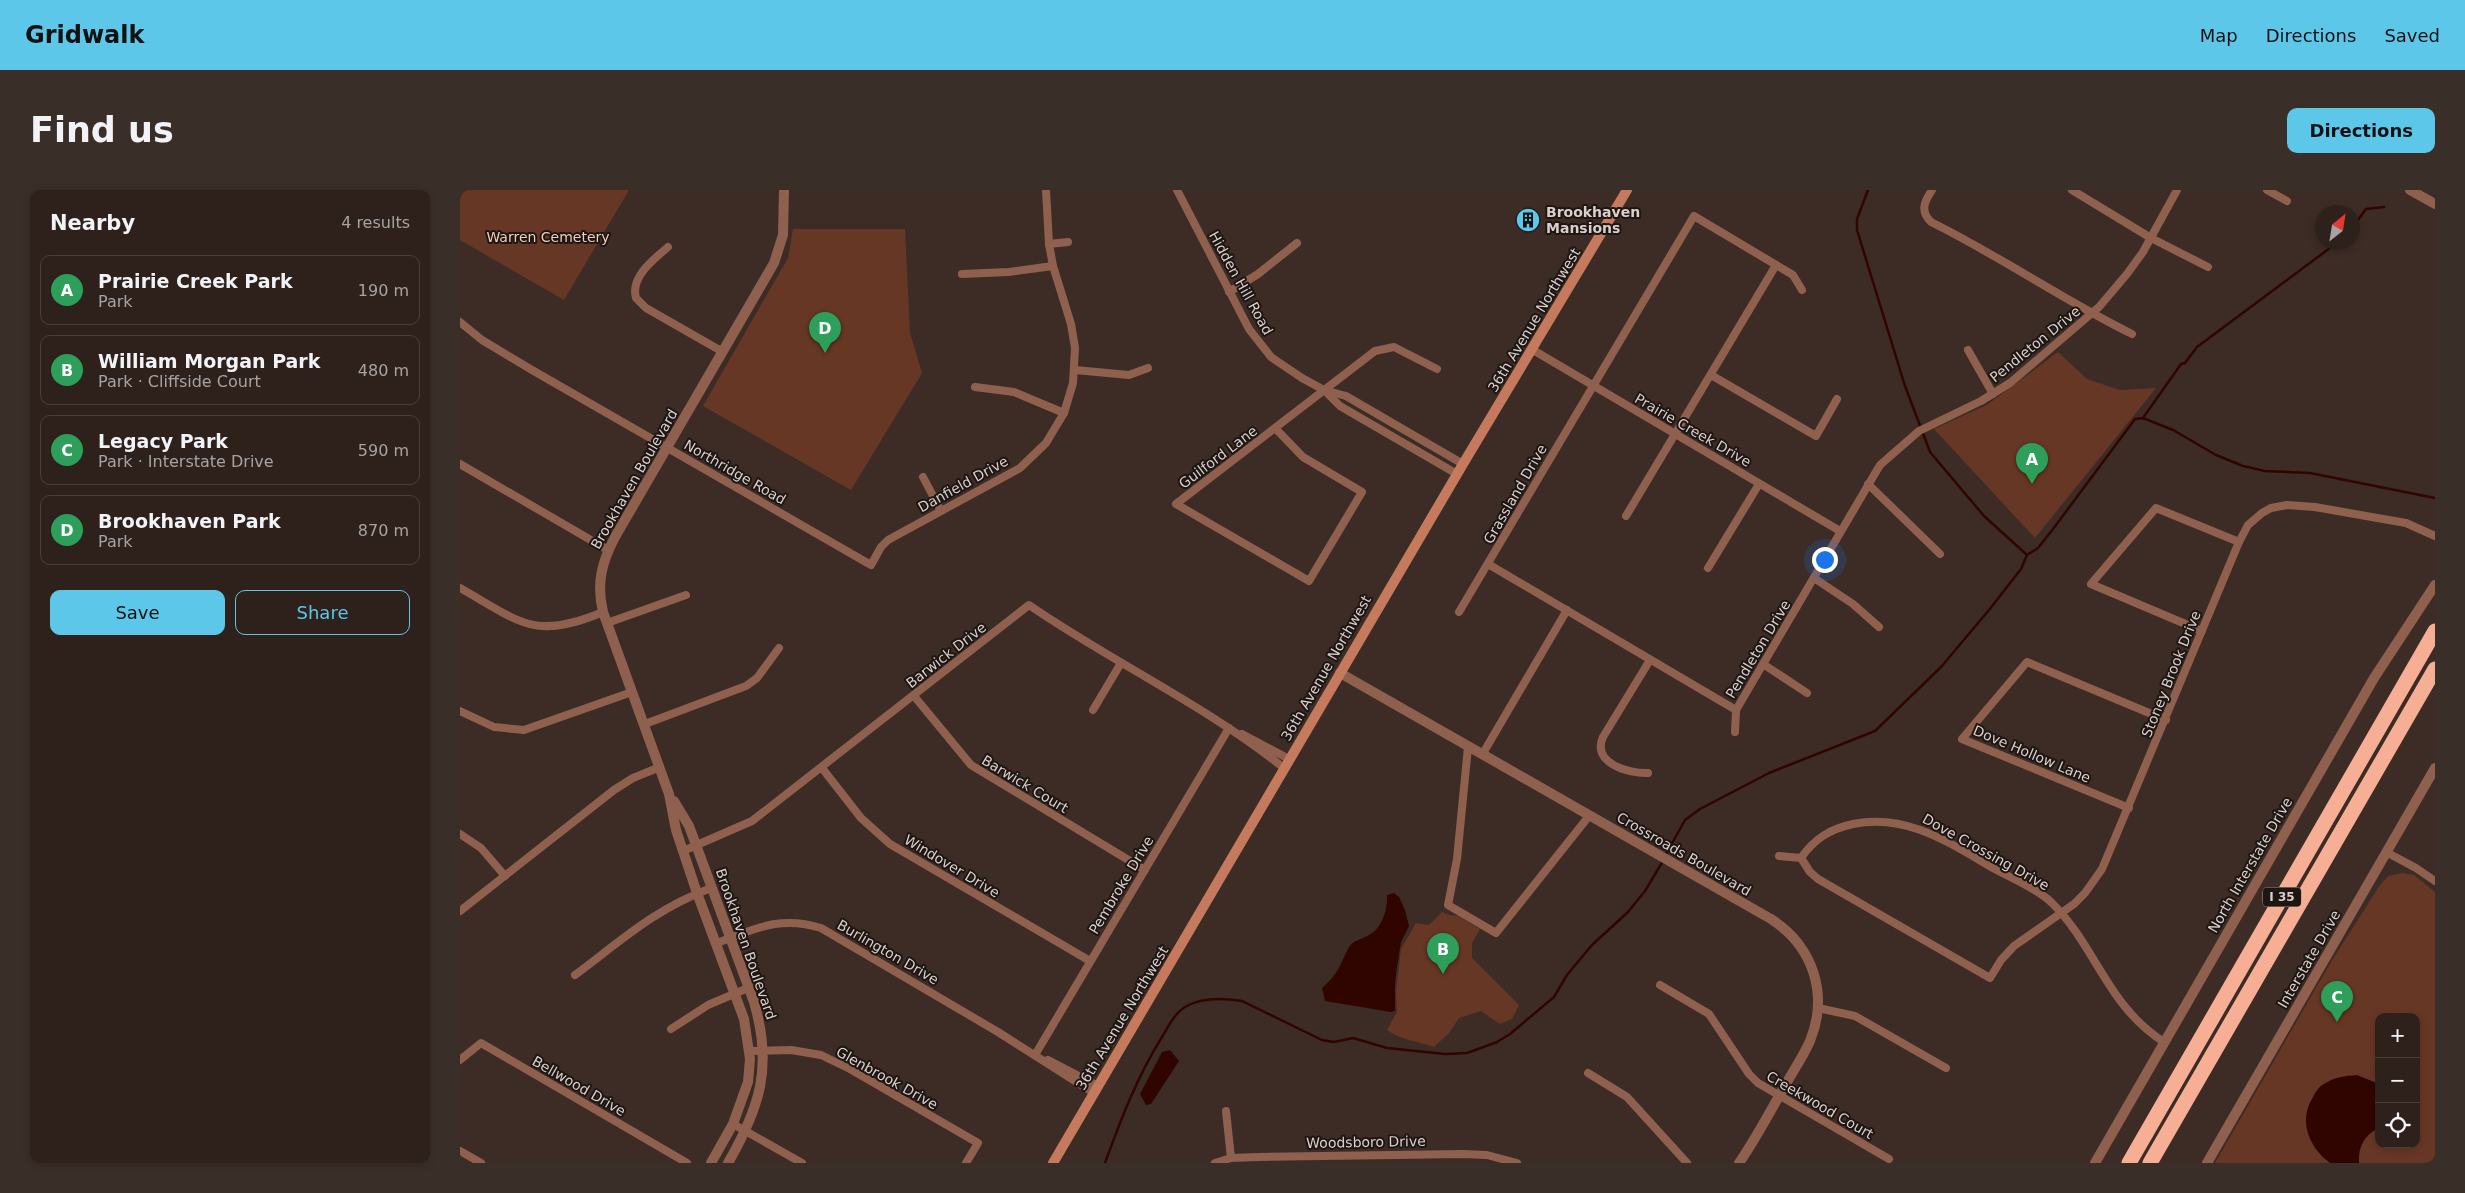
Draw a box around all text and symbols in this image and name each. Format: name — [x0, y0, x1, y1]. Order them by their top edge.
text: Gridwalk — [25, 21, 145, 49]
text: Map — [2200, 25, 2238, 46]
text: Directions — [2266, 25, 2356, 46]
text: Saved — [2384, 25, 2440, 46]
button: Directions — [2287, 108, 2435, 153]
text: Find us — [30, 110, 174, 150]
place label: Brookhaven Mansions — [1546, 204, 1640, 236]
north arrow — [2315, 205, 2360, 250]
building icon: Brookhaven Mansions — [1515, 207, 1541, 233]
text: Nearby — [50, 211, 135, 235]
text: 4 results — [341, 213, 410, 232]
street label: Hidden Hill Road — [1206, 228, 1276, 338]
park label: Warren Cemetery — [486, 229, 610, 245]
street label: 36th Avenue Northwest — [1485, 245, 1584, 395]
text: Prairie Creek Park — [98, 270, 293, 292]
text: A — [61, 281, 73, 300]
text: 190 m — [358, 281, 409, 300]
text: Park — [98, 292, 133, 311]
street label: Pendleton Drive — [1987, 303, 2083, 385]
pin: D — [809, 312, 841, 353]
text: William Morgan Park — [98, 350, 320, 372]
text: B — [61, 361, 73, 380]
text: 480 m — [358, 361, 409, 380]
text: Park · Cliffside Court — [98, 372, 261, 391]
street label: Prairie Creek Drive — [1632, 390, 1754, 470]
street label: Brookhaven Boulevard — [587, 406, 681, 552]
street label: Guilford Lane — [1176, 422, 1260, 492]
text: Legacy Park — [98, 430, 228, 452]
street label: Northridge Road — [681, 436, 789, 508]
text: C — [61, 441, 73, 460]
text: 590 m — [358, 441, 409, 460]
street label: Grassland Drive — [1480, 442, 1550, 546]
pin: A — [2016, 443, 2048, 484]
text: Park · Interstate Drive — [98, 452, 274, 471]
street label: Danfield Drive — [915, 453, 1011, 515]
text: Brookhaven Park — [98, 510, 281, 532]
text: D — [60, 521, 74, 540]
text: 870 m — [358, 521, 409, 540]
text: Park — [98, 532, 133, 551]
your location — [1812, 547, 1838, 573]
button: Save — [50, 590, 225, 635]
button: Share — [235, 590, 410, 635]
street label: 36th Avenue Northwest — [1278, 592, 1374, 743]
street label: Pendleton Drive — [1722, 597, 1794, 701]
street label: Stoney Brook Drive — [2138, 608, 2204, 740]
street label: Barwick Drive — [903, 619, 989, 691]
street label: Dove Hollow Lane — [1971, 722, 2093, 786]
street label: Barwick Court — [979, 752, 1072, 816]
street label: North Interstate Drive — [2205, 794, 2295, 936]
street label: Crossroads Boulevard — [1614, 809, 1754, 899]
street label: Dove Crossing Drive — [1920, 810, 2052, 894]
street label: Windover Drive — [902, 831, 1002, 901]
street label: Pembroke Drive — [1086, 833, 1156, 937]
street label: Brookhaven Boulevard — [713, 866, 779, 1022]
road number: I 35 — [2263, 888, 2301, 906]
street label: Interstate Drive — [2275, 907, 2343, 1011]
street label: Burlington Drive — [834, 916, 942, 988]
pin: B — [1427, 933, 1459, 974]
street label: 36th Avenue Northwest — [1073, 943, 1172, 1093]
pin: C — [2321, 981, 2353, 1022]
map controls — [2375, 1013, 2420, 1148]
button: + — [2375, 1013, 2420, 1058]
street label: Glenbrook Drive — [833, 1043, 941, 1113]
street label: Bellwood Drive — [529, 1053, 629, 1119]
button: − — [2375, 1058, 2420, 1103]
street label: Creekwood Court — [1764, 1068, 1877, 1142]
button: locate — [2375, 1103, 2420, 1148]
street label: Woodsboro Drive — [1306, 1133, 1426, 1151]

